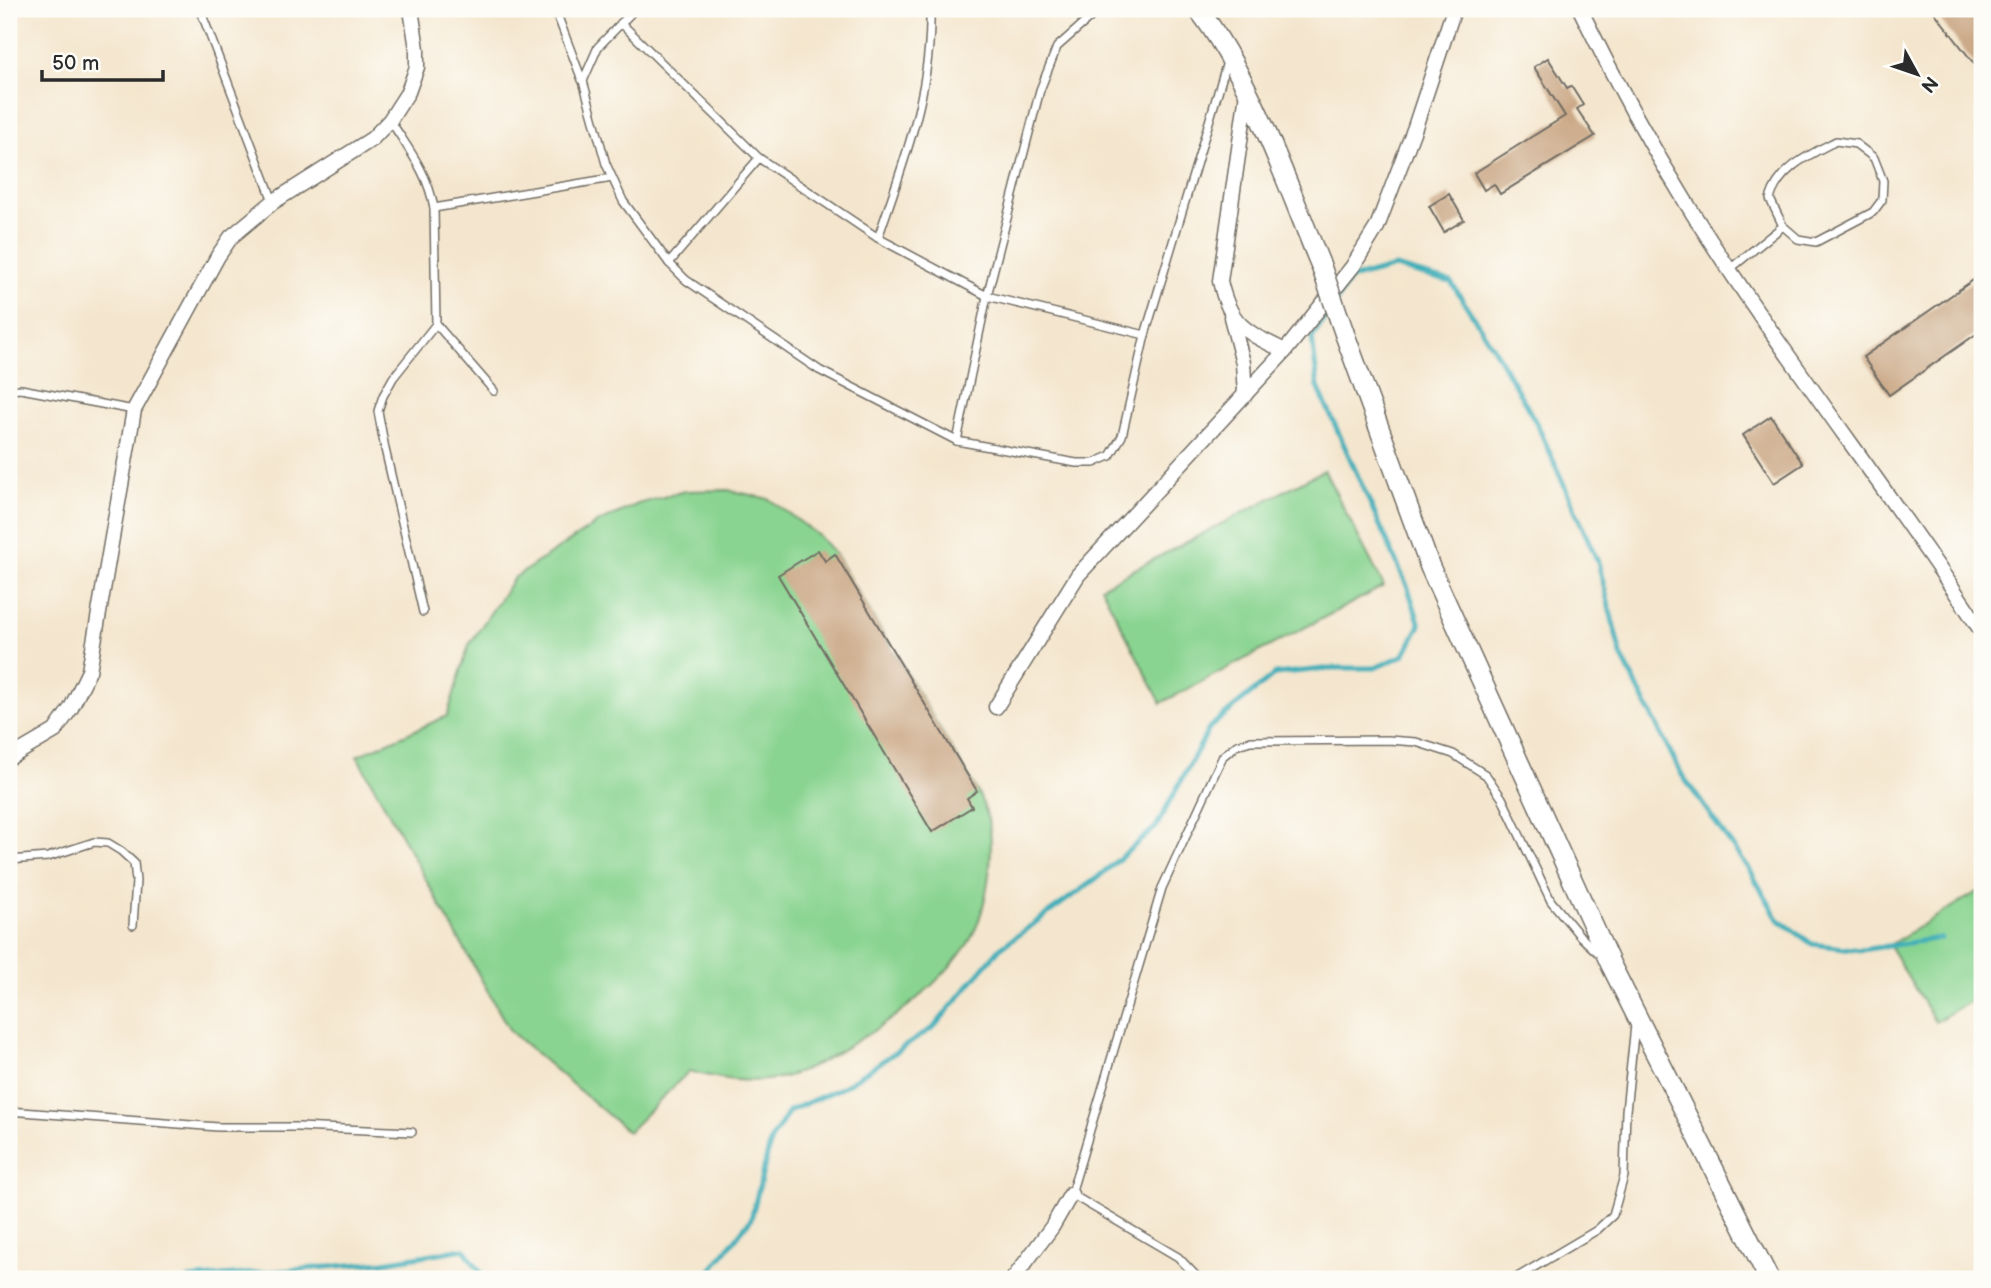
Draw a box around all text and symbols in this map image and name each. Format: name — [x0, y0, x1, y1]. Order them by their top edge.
scale bar — [42, 38, 163, 82]
north arrow — [1882, 38, 1952, 108]
text: 50 m — [52, 51, 99, 76]
text: N — [1915, 71, 1942, 97]

